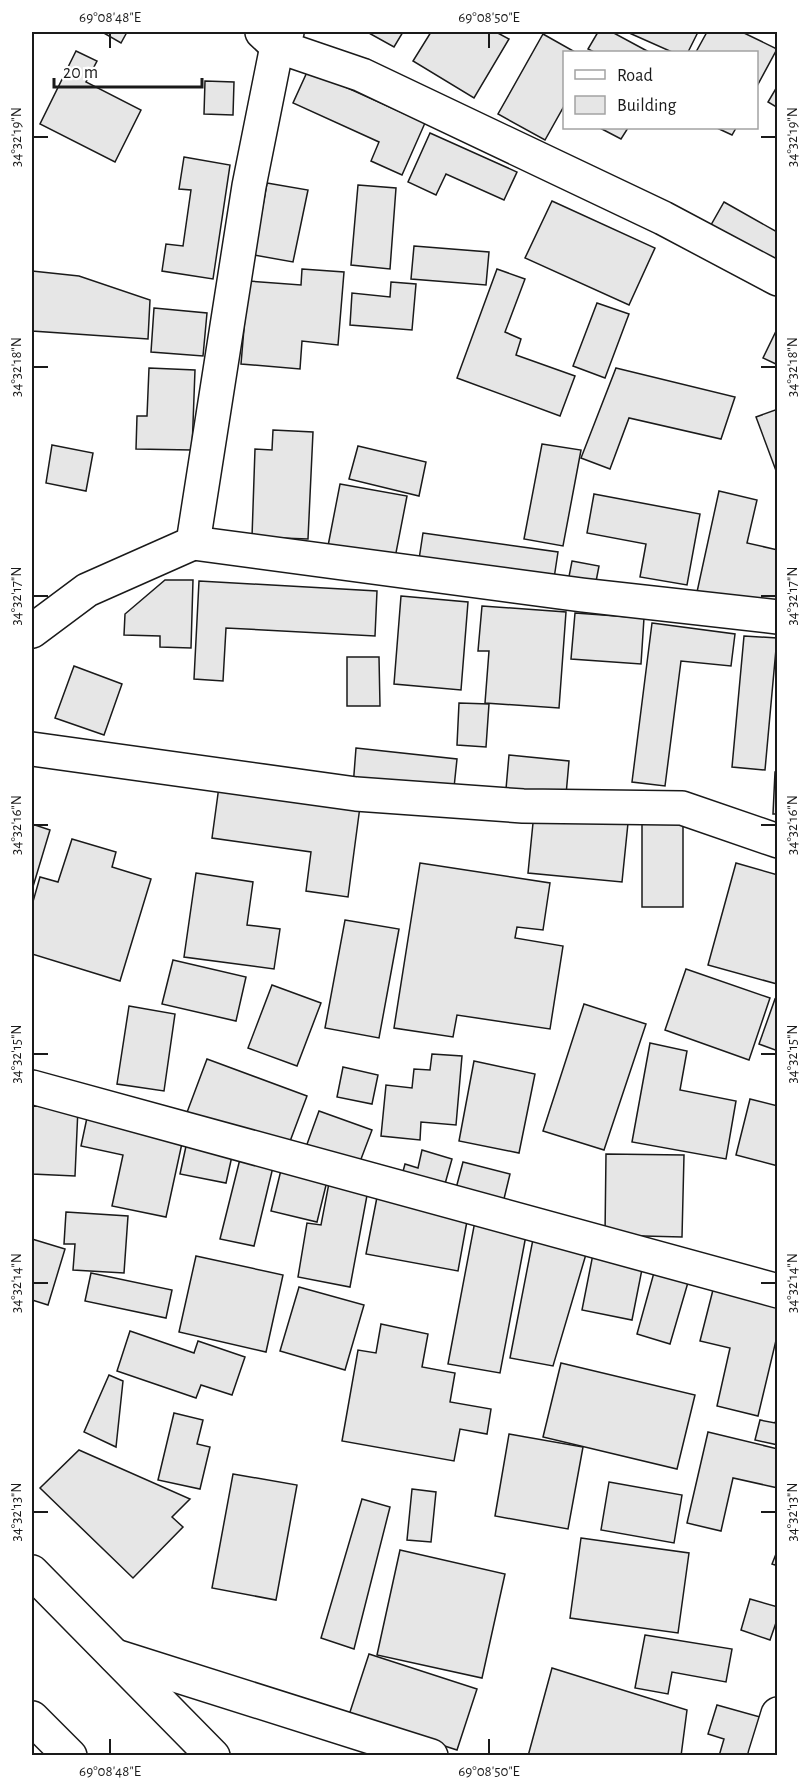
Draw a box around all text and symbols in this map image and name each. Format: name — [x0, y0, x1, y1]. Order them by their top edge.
text: 69°08'48"E — [79, 10, 141, 25]
text: 69°08'50"E — [458, 10, 520, 25]
scale bar — [54, 51, 202, 89]
legend — [563, 51, 758, 129]
text: 20 m — [63, 64, 98, 82]
text: Road — [617, 67, 653, 85]
text: Building — [617, 97, 677, 115]
text: 34°32'19"N — [9, 107, 24, 167]
text: 34°32'19"N — [785, 107, 800, 167]
text: 34°32'18"N — [9, 337, 24, 397]
text: 34°32'18"N — [785, 337, 800, 397]
text: 34°32'17"N — [9, 566, 24, 626]
text: 34°32'17"N — [785, 566, 800, 626]
text: 34°32'16"N — [9, 795, 24, 855]
text: 34°32'16"N — [785, 795, 800, 855]
text: 34°32'15"N — [9, 1024, 24, 1084]
text: 34°32'15"N — [785, 1024, 800, 1084]
text: 34°32'14"N — [9, 1253, 24, 1313]
text: 34°32'14"N — [785, 1253, 800, 1313]
text: 34°32'13"N — [9, 1482, 24, 1542]
text: 34°32'13"N — [785, 1482, 800, 1542]
text: 69°08'48"E — [79, 1764, 141, 1779]
text: 69°08'50"E — [458, 1764, 520, 1779]

